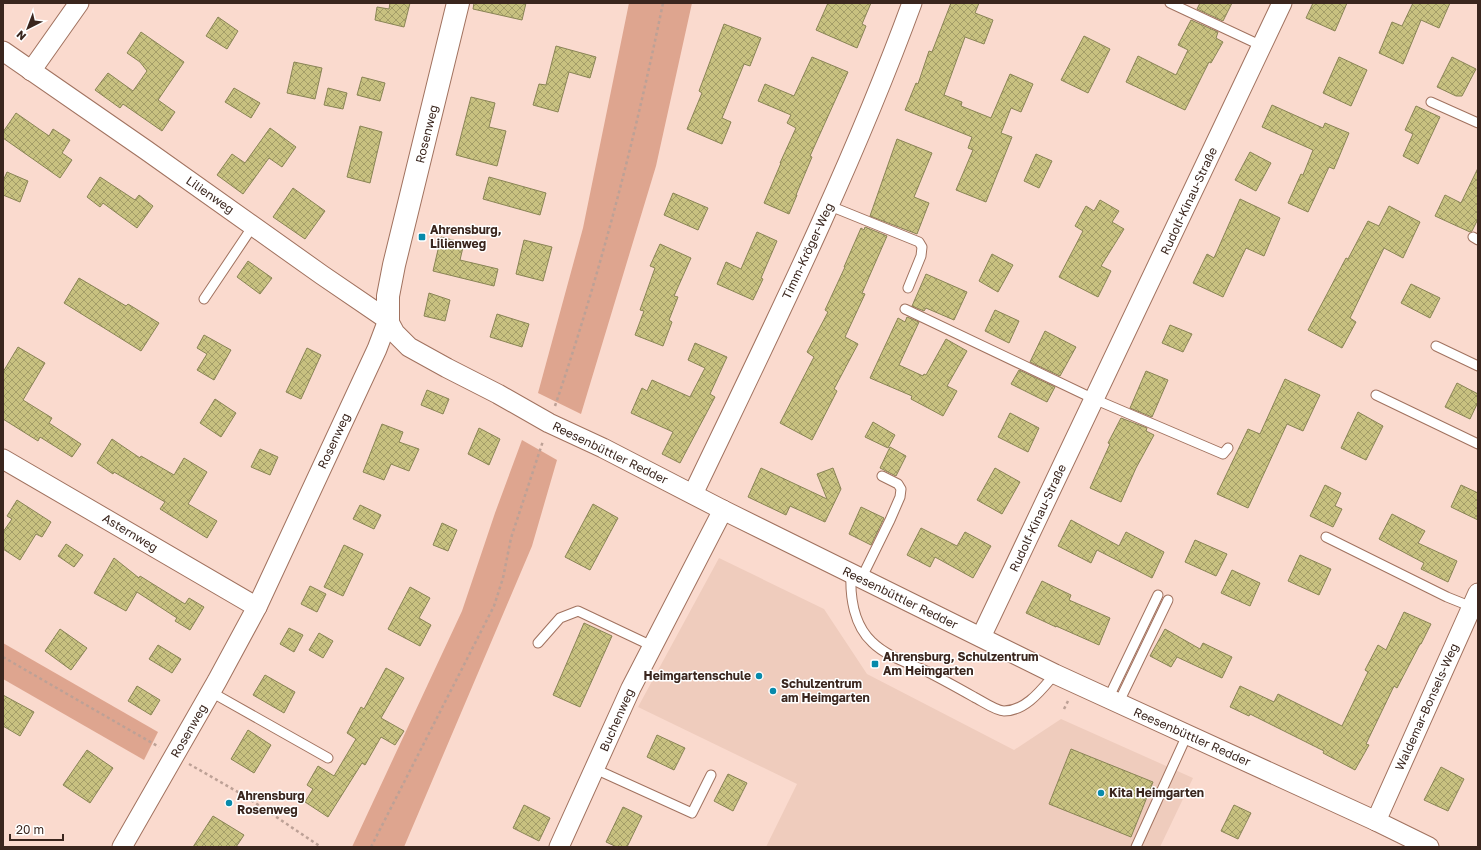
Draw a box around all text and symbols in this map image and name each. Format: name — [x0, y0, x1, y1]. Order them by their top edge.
north arrow — [8, 8, 48, 48]
text: N — [14, 28, 28, 43]
street label: Rosenweg — [412, 103, 441, 165]
street label: Rudolf-Kinau-Straße — [1157, 144, 1220, 257]
street label: Lilienweg — [183, 173, 237, 217]
street label: Timm-Kröger-Weg — [779, 200, 836, 301]
place label: Ahrensburg, Lilienweg — [430, 222, 502, 251]
marker: Ahrensburg, Lilienweg — [417, 232, 427, 242]
street label: Rosenweg — [314, 411, 353, 471]
street label: Reesenbüttler Redder — [550, 418, 671, 487]
street label: Rudolf-Kinau-Straße — [1006, 461, 1069, 574]
street label: Asternweg — [100, 510, 161, 555]
street label: Reesenbüttler Redder — [840, 563, 961, 632]
street label: Waldemar-Bonsels-Weg — [1392, 641, 1461, 773]
place label: Ahrensburg, Schulzentrum Am Heimgarten — [883, 649, 1039, 678]
marker: Ahrensburg, Schulzentrum Am Heimgarten — [870, 659, 880, 669]
place label: Heimgartenschule — [644, 668, 751, 683]
marker: Heimgartenschule — [754, 671, 764, 681]
place label: Schulzentrum am Heimgarten — [781, 676, 870, 705]
street label: Buchenweg — [596, 686, 637, 754]
marker: Schulzentrum am Heimgarten — [768, 686, 778, 696]
street label: Rosenweg — [167, 701, 210, 760]
street label: Reesenbüttler Redder — [1131, 704, 1253, 769]
place label: Kita Heimgarten — [1109, 785, 1204, 800]
place label: Ahrensburg Rosenweg — [237, 788, 305, 817]
marker: Kita Heimgarten — [1096, 788, 1106, 798]
marker: Ahrensburg Rosenweg — [224, 798, 234, 808]
scale bar — [10, 816, 63, 842]
text: 20 m — [16, 822, 44, 837]

